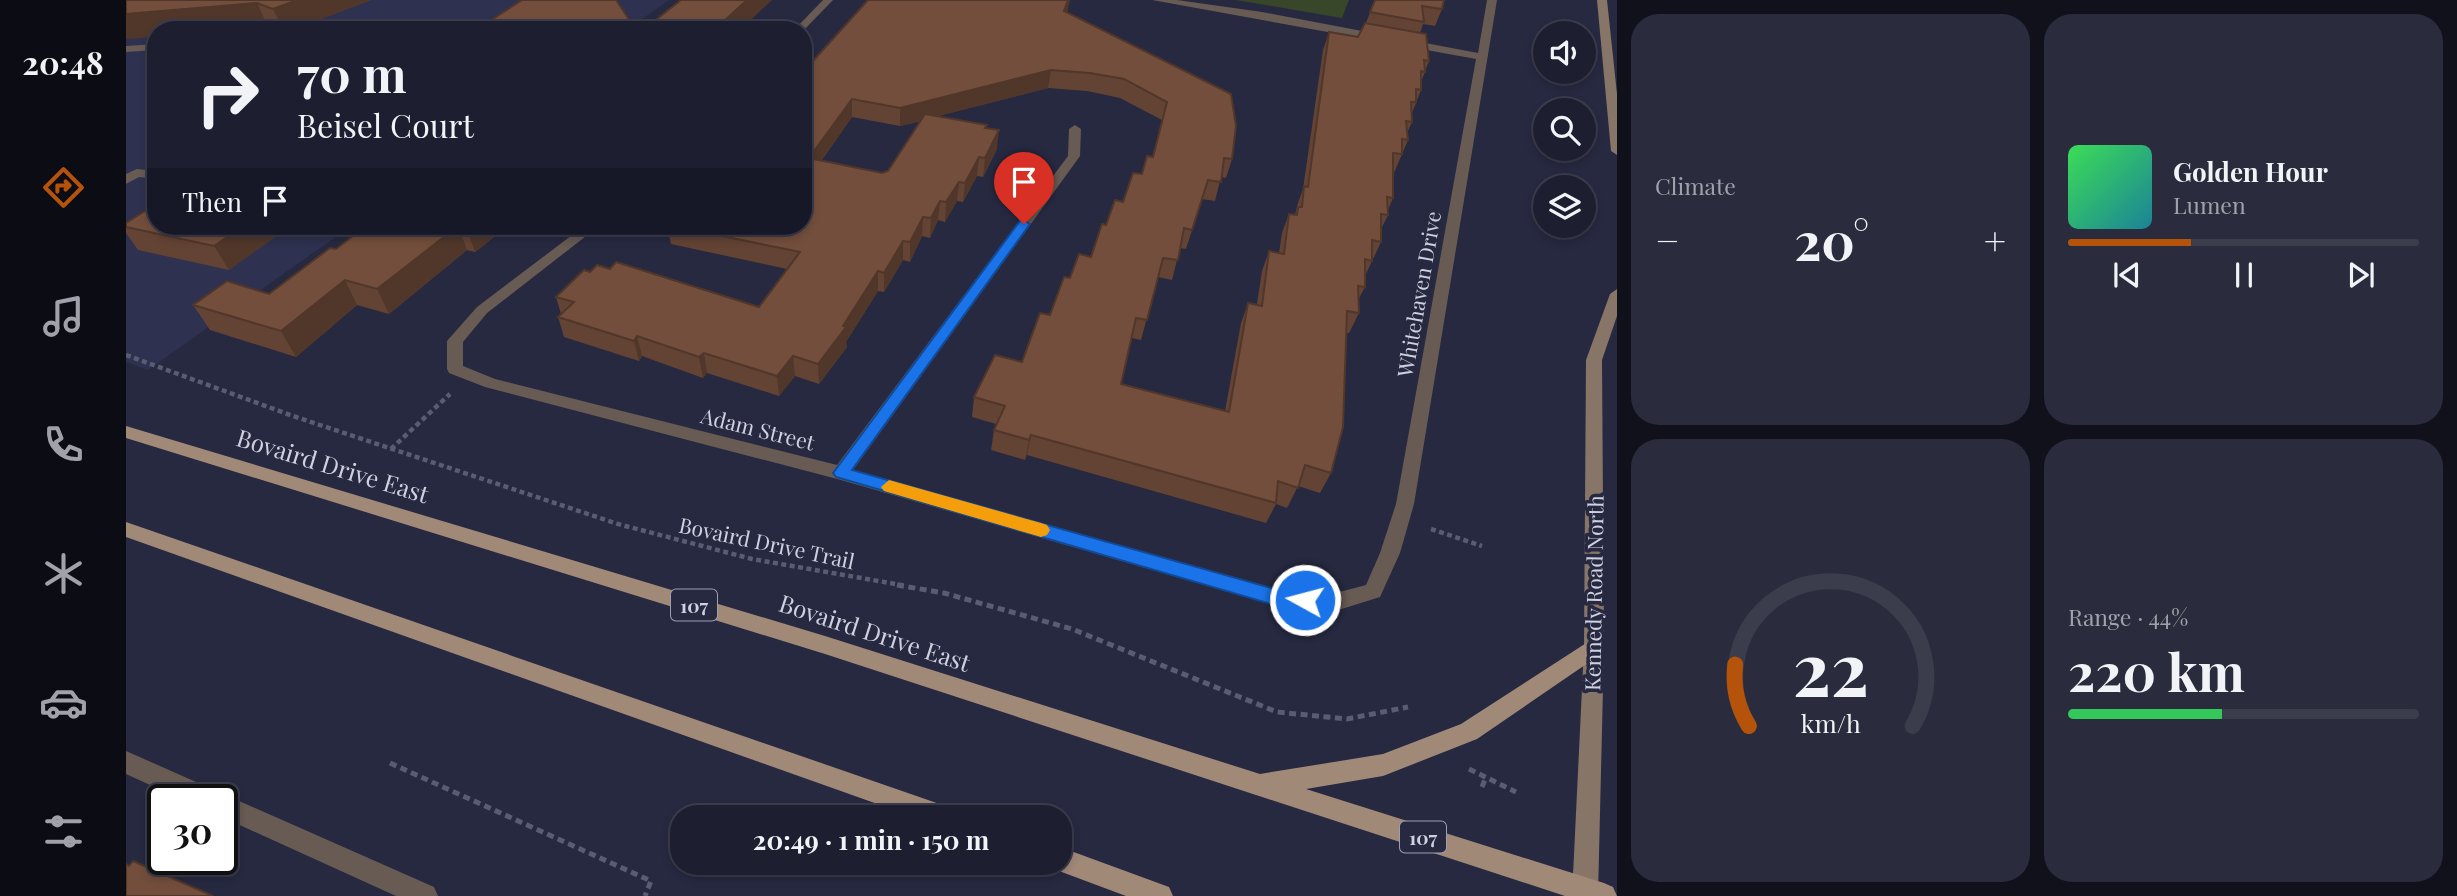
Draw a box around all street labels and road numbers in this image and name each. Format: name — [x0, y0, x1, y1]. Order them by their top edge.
street label: Whitehaven Drive — [1389, 209, 1446, 380]
street label: Adam Street — [697, 400, 818, 456]
street label: Bovaird Drive East — [233, 421, 433, 510]
street label: Kennedy Road North — [1577, 494, 1609, 691]
street label: Bovaird Drive Trail — [677, 510, 857, 574]
street label: Bovaird Drive East — [775, 586, 975, 678]
road number: 107 — [671, 590, 717, 620]
road number: 107 — [1400, 822, 1446, 852]

